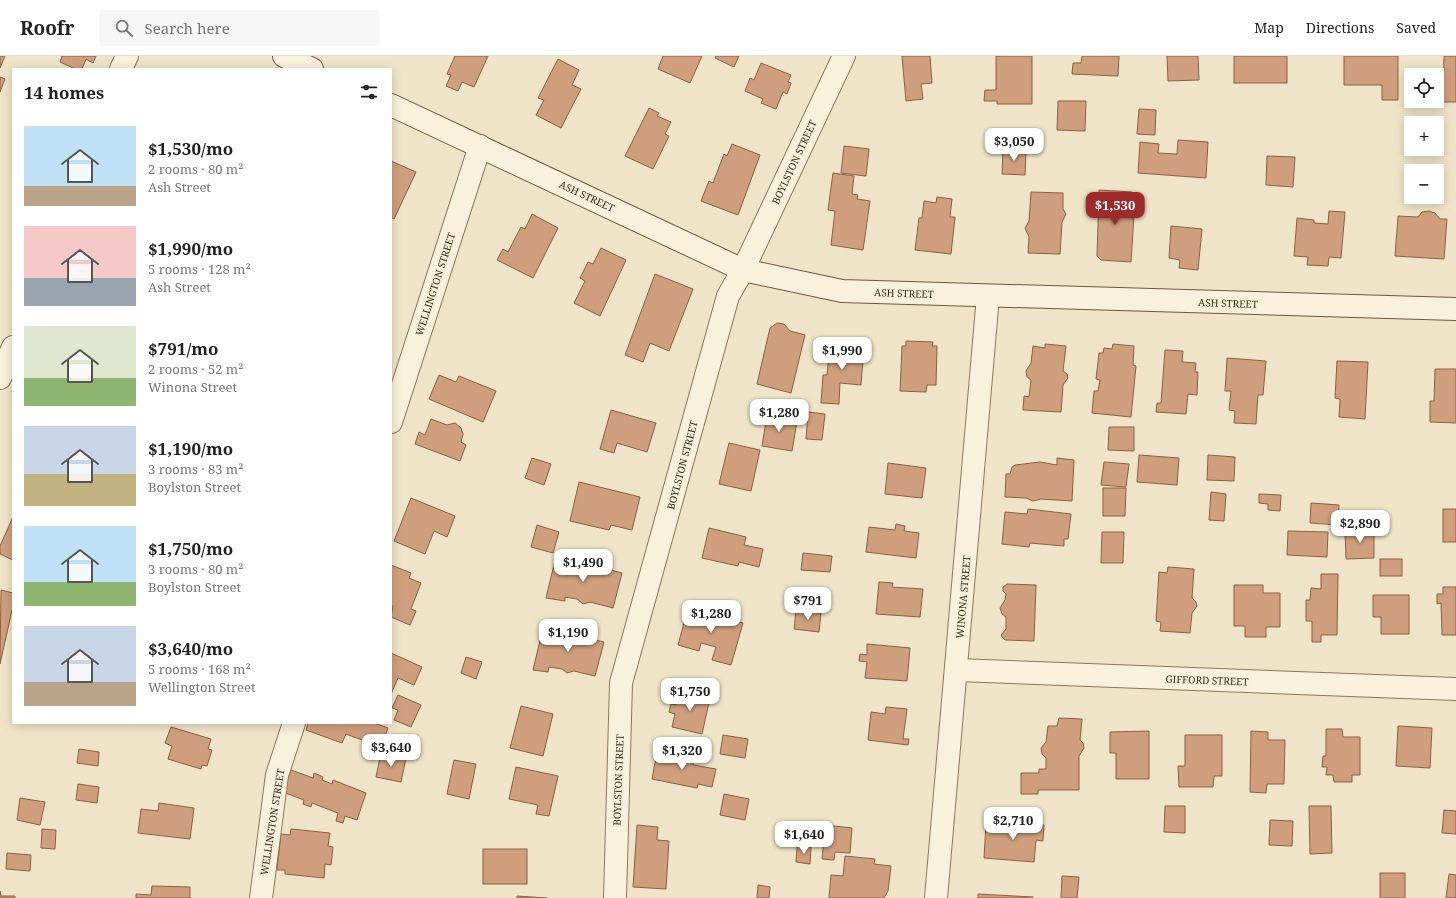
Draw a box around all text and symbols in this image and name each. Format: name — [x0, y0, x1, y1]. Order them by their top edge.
search box — [99, 10, 379, 46]
text: Roofr — [20, 15, 75, 41]
icon: search — [113, 17, 135, 39]
text: Search here — [145, 18, 230, 38]
text: Map — [1254, 18, 1284, 37]
text: Directions — [1306, 18, 1374, 37]
text: Saved — [1396, 18, 1436, 37]
map controls — [1404, 68, 1444, 204]
button: locate — [1404, 68, 1444, 108]
text: 14 homes — [24, 81, 104, 104]
icon: filters — [358, 81, 380, 103]
button: + — [1404, 116, 1444, 156]
street label: BOYLSTON STREET — [768, 118, 820, 206]
pin: $3,050 — [981, 128, 1047, 162]
text: $3,050 — [994, 132, 1034, 150]
text: $1,530/mo — [148, 137, 233, 160]
icon: home — [56, 142, 104, 190]
text: 2 rooms · 80 m² — [148, 160, 243, 178]
button: − — [1404, 164, 1444, 204]
street label: ASH STREET — [557, 177, 617, 215]
text: Ash Street — [148, 178, 211, 196]
pin: $1,530 — [1082, 192, 1148, 226]
text: $1,530 — [1095, 196, 1135, 214]
street label: WELLINGTON STREET — [412, 231, 458, 337]
text: $1,990/mo — [148, 237, 233, 260]
icon: home — [56, 242, 104, 290]
text: 5 rooms · 128 m² — [148, 260, 251, 278]
text: Ash Street — [148, 278, 211, 296]
street label: ASH STREET — [874, 285, 934, 301]
street label: ASH STREET — [1198, 295, 1258, 311]
text: $791/mo — [148, 337, 219, 360]
pin: $1,990 — [809, 337, 875, 371]
text: $1,990 — [822, 341, 862, 359]
icon: home — [56, 342, 104, 390]
text: 2 rooms · 52 m² — [148, 360, 243, 378]
text: Winona Street — [148, 378, 237, 396]
pin: $1,280 — [746, 399, 812, 433]
text: $1,280 — [759, 403, 799, 421]
street label: BOYLSTON STREET — [663, 419, 701, 511]
text: $1,190/mo — [148, 437, 233, 460]
icon: home — [56, 442, 104, 490]
text: 3 rooms · 83 m² — [148, 460, 243, 478]
text: Boylston Street — [148, 478, 241, 496]
pin: $2,890 — [1327, 510, 1393, 544]
text: $2,890 — [1340, 514, 1380, 532]
text: $1,750/mo — [148, 537, 233, 560]
icon: home — [56, 542, 104, 590]
pin: $1,490 — [550, 549, 616, 583]
text: $1,490 — [563, 553, 603, 571]
street label: WINONA STREET — [952, 555, 974, 639]
text: 3 rooms · 80 m² — [148, 560, 243, 578]
text: Boylston Street — [148, 578, 241, 596]
pin: $791 — [784, 587, 832, 621]
text: $791 — [793, 591, 823, 609]
pin: $1,280 — [678, 600, 744, 634]
text: $1,280 — [691, 604, 731, 622]
pin: $1,190 — [535, 619, 601, 653]
text: $1,190 — [548, 623, 588, 641]
text: $3,640/mo — [148, 637, 233, 660]
icon: home — [56, 642, 104, 690]
text: 5 rooms · 168 m² — [148, 660, 251, 678]
street label: GIFFORD STREET — [1165, 672, 1249, 688]
text: Wellington Street — [148, 678, 255, 696]
pin: $1,750 — [657, 678, 723, 712]
text: $1,750 — [670, 682, 710, 700]
pin: $3,640 — [358, 734, 424, 768]
street label: BOYLSTON STREET — [609, 734, 627, 826]
pin: $1,320 — [649, 737, 715, 771]
text: $3,640 — [371, 738, 411, 756]
text: $1,320 — [662, 741, 702, 759]
street label: WELLINGTON STREET — [257, 768, 287, 876]
pin: $2,710 — [980, 807, 1046, 841]
text: $2,710 — [993, 811, 1033, 829]
pin: $1,640 — [771, 821, 837, 855]
text: $1,640 — [784, 825, 824, 843]

